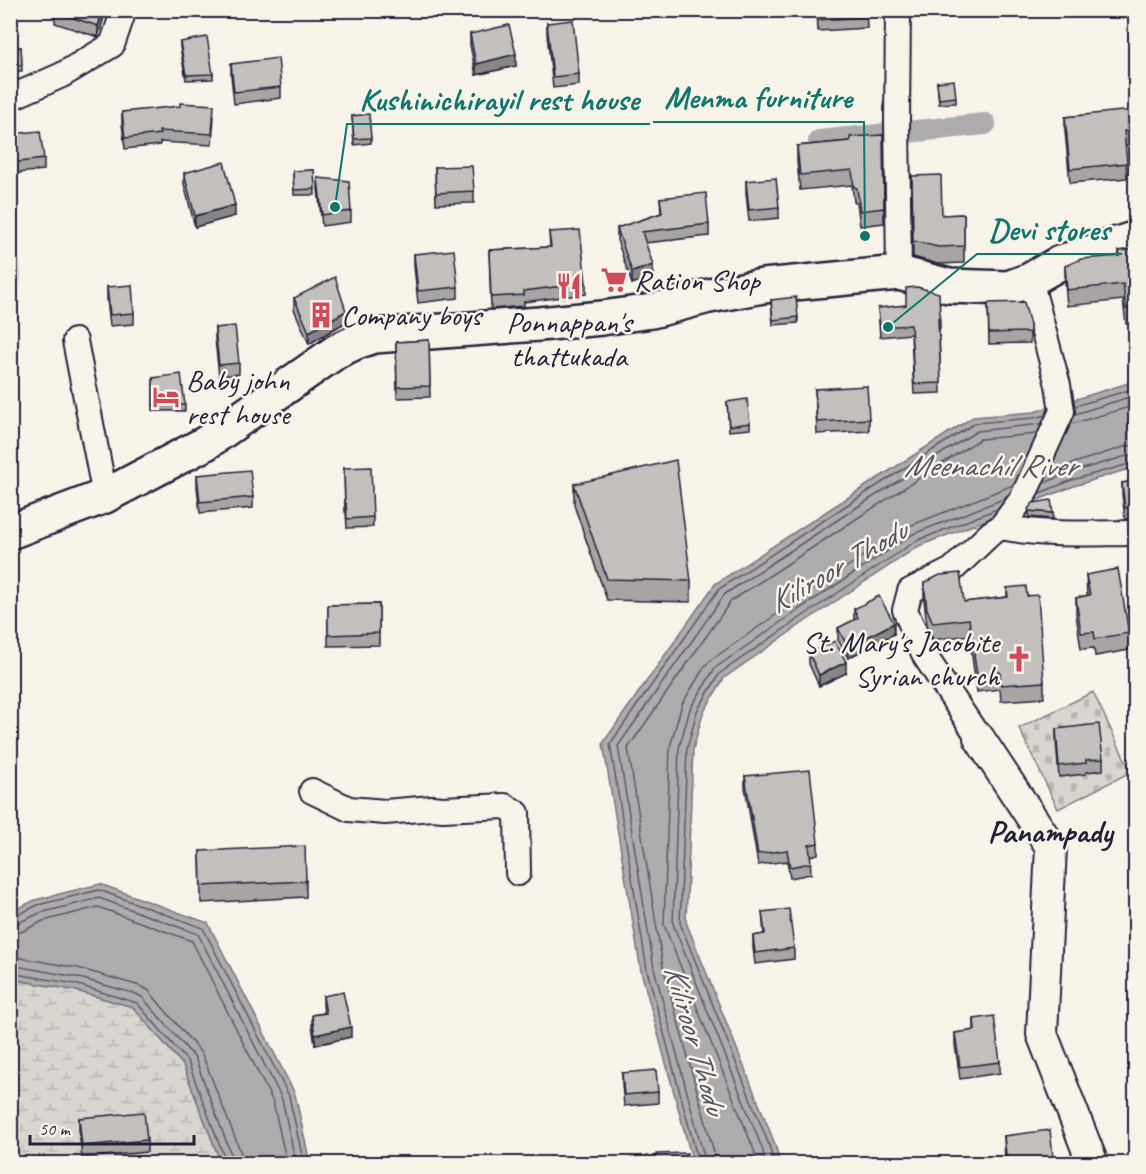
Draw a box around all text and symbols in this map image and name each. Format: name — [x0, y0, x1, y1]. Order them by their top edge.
callout: Menma furniture — [653, 72, 864, 122]
callout: Kushinichirayil rest house — [347, 74, 650, 124]
text: Menma furniture — [664, 77, 854, 118]
text: Kushinichirayil rest house — [359, 79, 642, 120]
callout: Devi stores — [977, 204, 1122, 254]
text: Devi stores — [988, 209, 1113, 250]
place label: Ration Shop — [634, 261, 762, 299]
supermarket icon: Ration Shop — [599, 265, 629, 295]
restaurant icon: Ponnappan's thattukada — [554, 271, 584, 301]
place label: Company boys — [341, 296, 484, 334]
building icon: Company boys — [306, 300, 336, 330]
place label: Ponnappan's thattukada — [507, 303, 634, 375]
place label: Baby john rest house — [186, 361, 292, 433]
hotel icon: Baby john rest house — [151, 382, 181, 412]
water label: Meenachil River — [904, 445, 1081, 486]
water label: Kiliroor Thodu — [761, 508, 917, 622]
place label: St. Mary's Jacobite Syrian church — [803, 623, 1001, 695]
church icon: St. Mary's Jacobite Syrian church — [1004, 644, 1034, 674]
district label: Panampady — [988, 811, 1115, 852]
water label: Kiliroor Thodu — [655, 960, 737, 1122]
scale bar — [30, 1108, 194, 1146]
text: 50 m — [39, 1118, 72, 1140]

